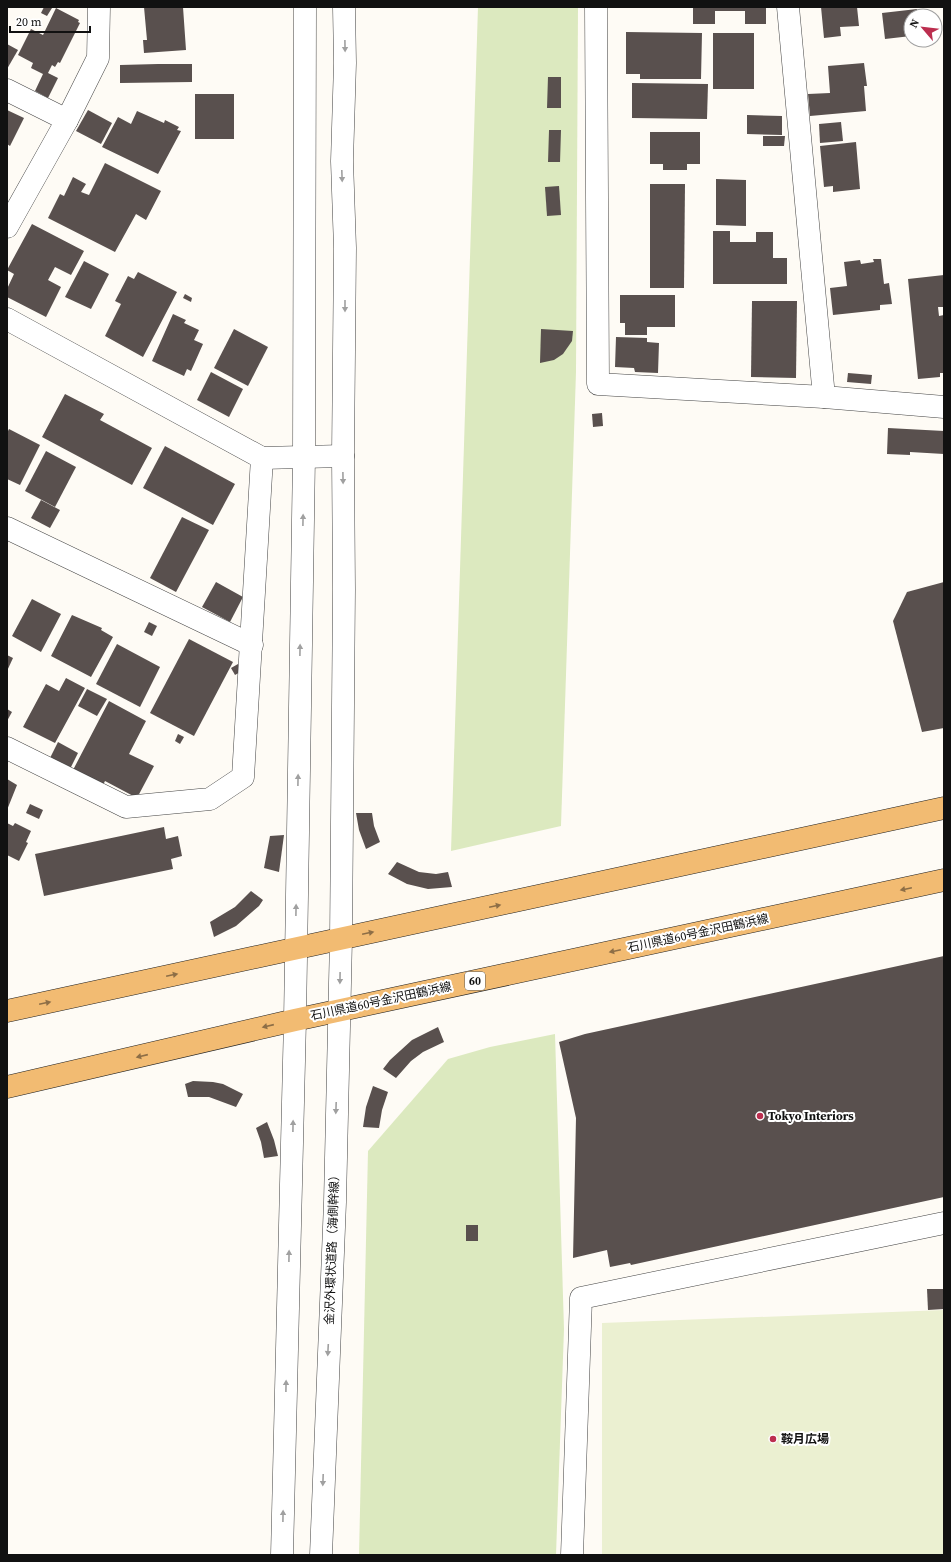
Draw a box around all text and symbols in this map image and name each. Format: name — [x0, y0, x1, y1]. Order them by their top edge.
scale bar — [10, 8, 90, 34]
north arrow — [903, 8, 943, 48]
text: 20 m — [16, 14, 42, 30]
text: N — [906, 16, 923, 31]
one-way arrow — [342, 40, 348, 53]
one-way arrow — [339, 170, 346, 182]
one-way arrow — [342, 300, 348, 313]
one-way arrow — [340, 472, 346, 485]
one-way arrow — [299, 514, 306, 526]
one-way arrow — [297, 643, 303, 656]
one-way arrow — [295, 773, 301, 786]
one-way arrow — [900, 886, 912, 892]
one-way arrow — [489, 902, 501, 908]
one-way arrow — [293, 903, 299, 916]
street label: 石川県道60号金沢田鶴浜線 — [626, 910, 770, 956]
one-way arrow — [362, 930, 374, 936]
one-way arrow — [608, 949, 621, 955]
one-way arrow — [166, 972, 178, 978]
one-way arrow — [337, 972, 343, 985]
road number: 60 — [465, 972, 485, 990]
street label: 石川県道60号金沢田鶴浜線 — [309, 978, 453, 1024]
one-way arrow — [39, 999, 51, 1005]
one-way arrow — [262, 1023, 275, 1029]
one-way arrow — [136, 1053, 148, 1059]
one-way arrow — [333, 1102, 340, 1114]
place label: Tokyo Interiors — [768, 1108, 854, 1124]
marker: Tokyo Interiors — [755, 1111, 765, 1121]
one-way arrow — [290, 1119, 296, 1132]
street label: 金沢外環状道路（海側幹線） — [321, 1169, 343, 1325]
one-way arrow — [286, 1250, 293, 1262]
one-way arrow — [324, 1344, 331, 1356]
one-way arrow — [283, 1379, 289, 1392]
place label: 鞍月広場 — [781, 1431, 829, 1447]
marker: 鞍月広場 — [768, 1434, 778, 1444]
one-way arrow — [320, 1474, 327, 1486]
one-way arrow — [280, 1509, 286, 1522]

